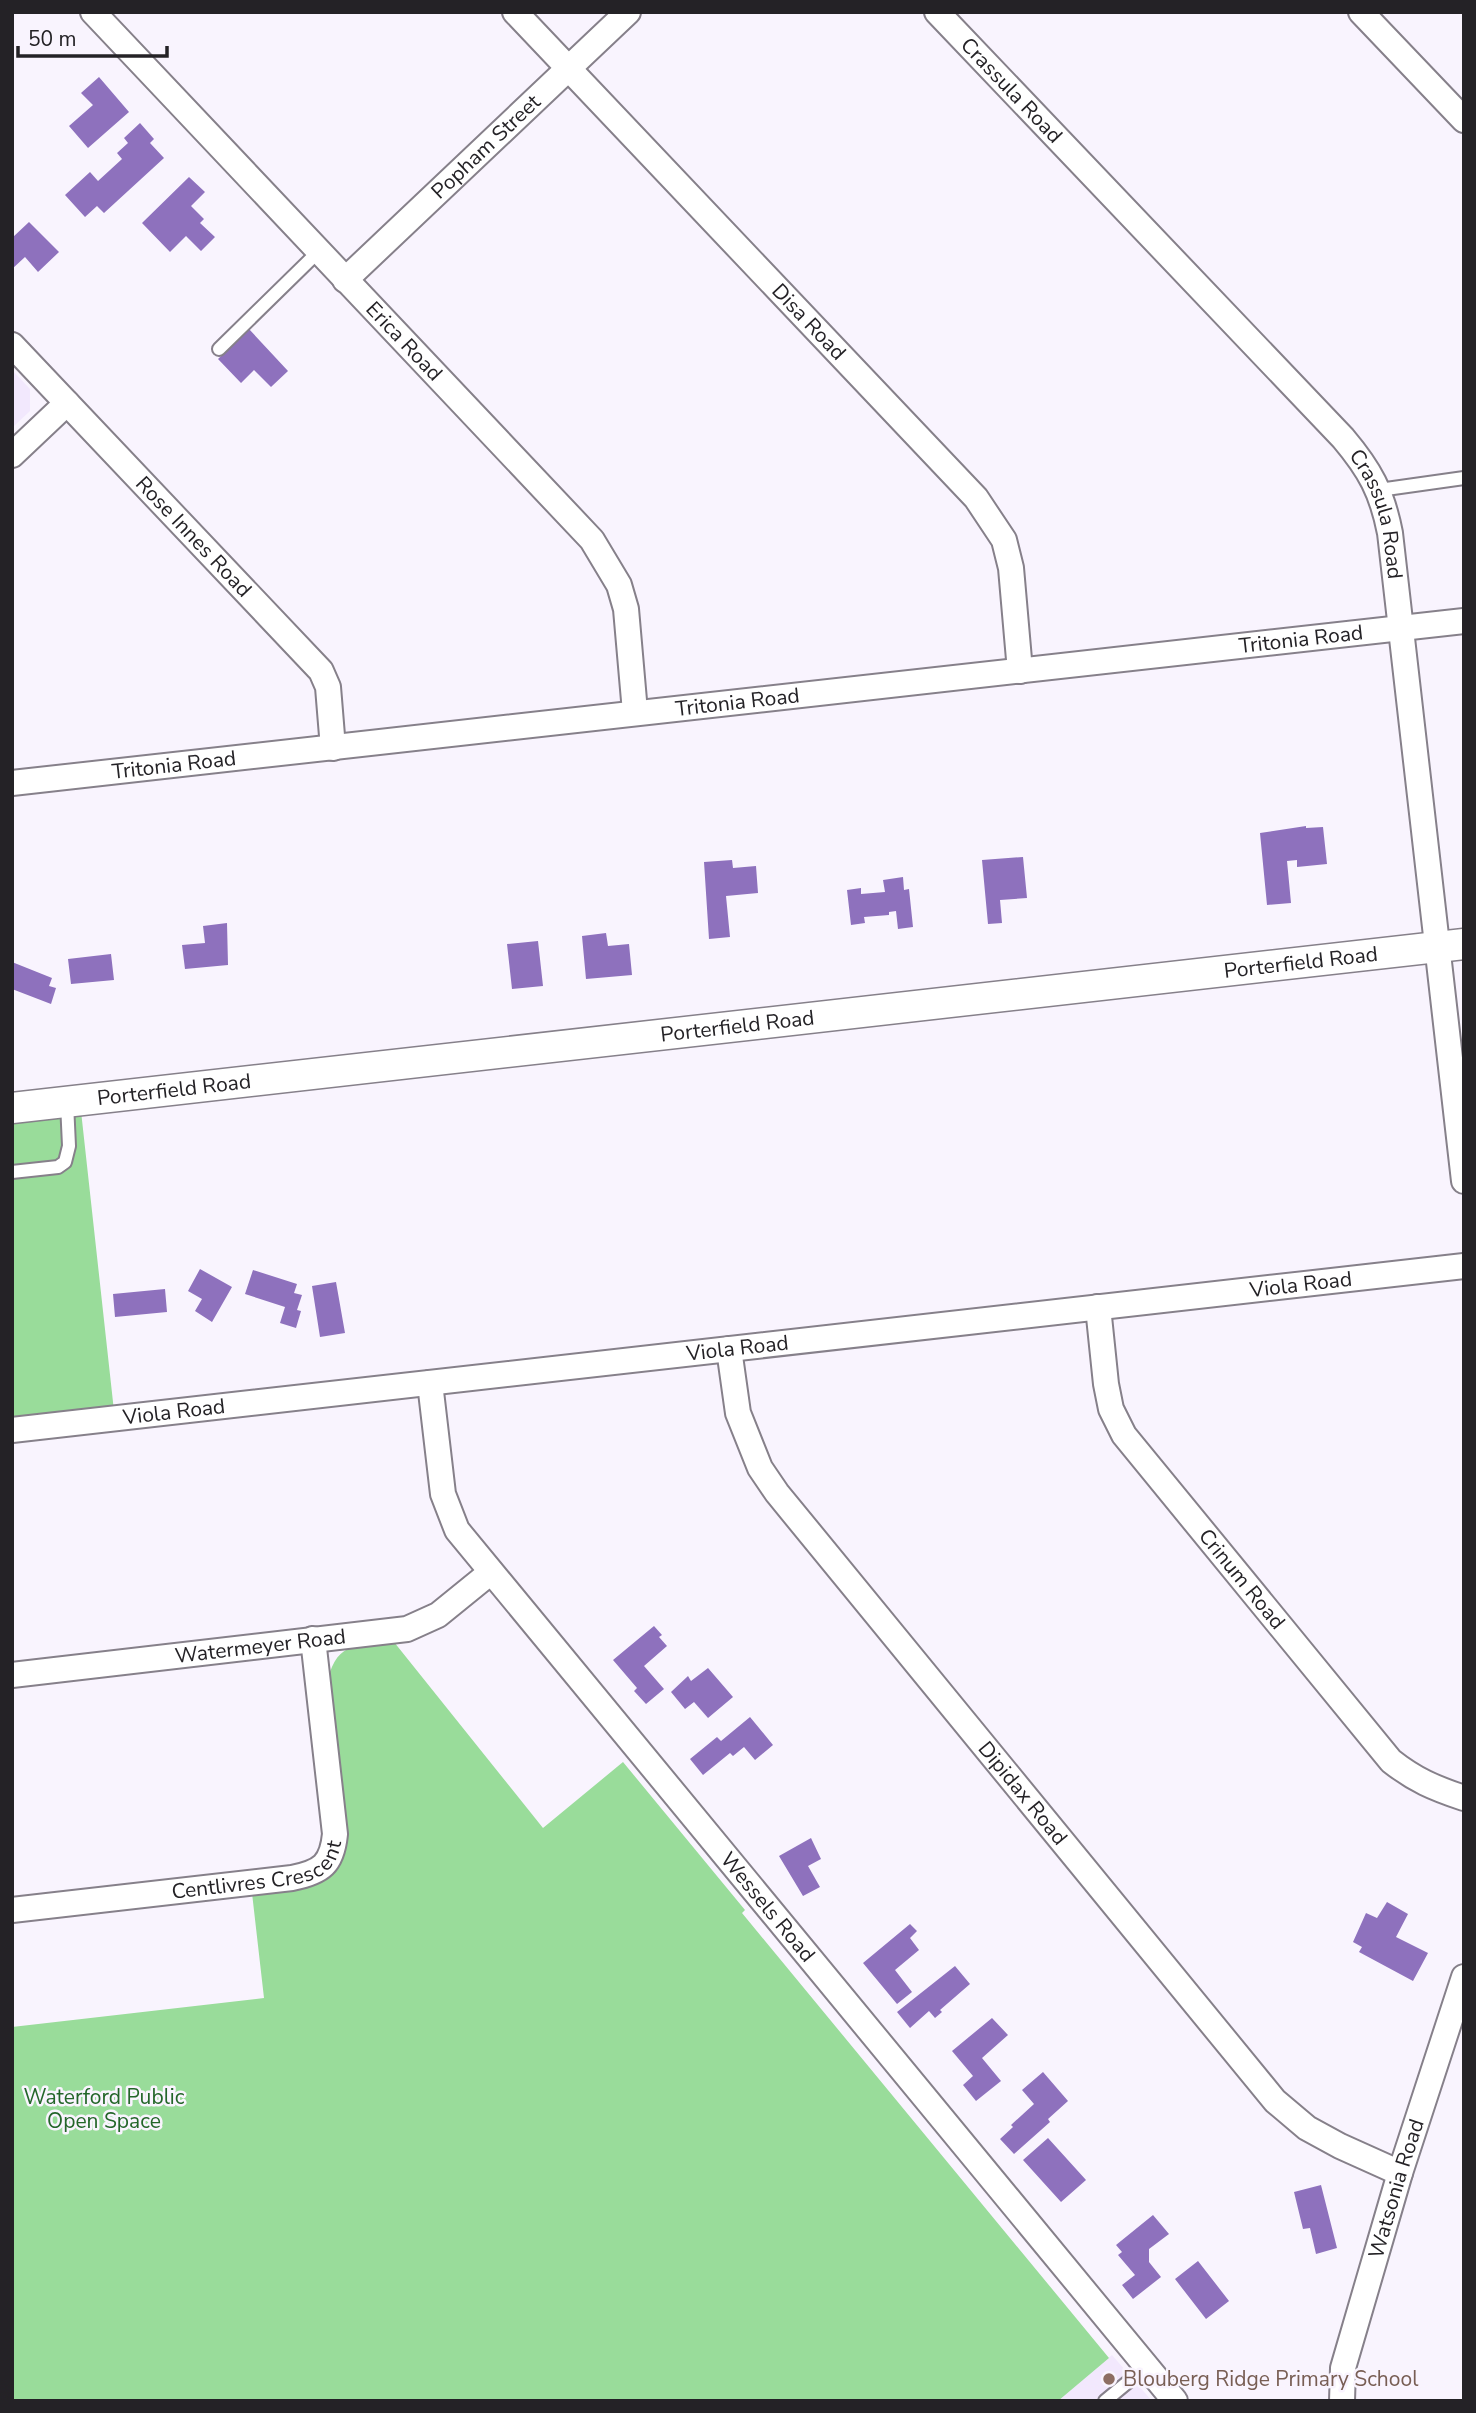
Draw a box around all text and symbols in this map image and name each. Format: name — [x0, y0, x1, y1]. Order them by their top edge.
scale bar — [18, 14, 166, 58]
text: 50 m — [28, 25, 77, 53]
street label: Crassula Road — [954, 31, 1069, 149]
street label: Popham Street — [425, 88, 547, 205]
street label: Disa Road — [766, 277, 852, 366]
street label: Erica Road — [360, 295, 449, 387]
street label: Crassula Road — [1343, 443, 1409, 581]
street label: Rose Innes Road — [129, 470, 258, 603]
street label: Tritonia Road — [1238, 618, 1364, 660]
street label: Tritonia Road — [674, 681, 801, 723]
street label: Tritonia Road — [111, 744, 237, 786]
street label: Porterfield Road — [1222, 940, 1379, 985]
street label: Porterfield Road — [659, 1003, 816, 1049]
street label: Porterfield Road — [96, 1067, 252, 1112]
street label: Viola Road — [1247, 1265, 1353, 1304]
street label: Viola Road — [684, 1328, 790, 1368]
street label: Viola Road — [120, 1392, 227, 1431]
street label: Crinum Road — [1192, 1523, 1292, 1635]
street label: Watermeyer Road — [173, 1622, 347, 1670]
street label: Dipidax Road — [972, 1735, 1074, 1851]
street label: Centlivres Crescent — [170, 1837, 348, 1906]
street label: Wessels Road — [714, 1846, 822, 1968]
park label: Waterford Public Open Space — [24, 2083, 185, 2135]
street label: Watsonia Road — [1362, 2115, 1431, 2262]
place label: Blouberg Ridge Primary School — [1123, 2365, 1419, 2393]
marker: Blouberg Ridge Primary School — [1101, 2371, 1117, 2387]

